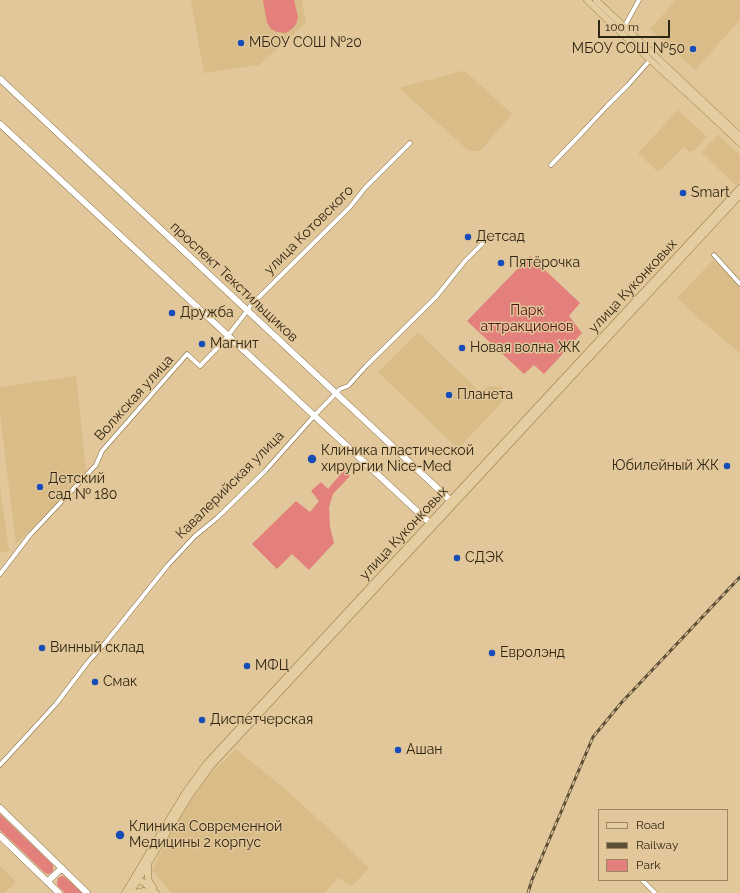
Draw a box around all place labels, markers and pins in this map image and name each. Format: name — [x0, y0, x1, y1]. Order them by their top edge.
place label: МБОУ СОШ №20 — [249, 35, 362, 51]
marker: МБОУ СОШ №20 — [236, 38, 246, 48]
place label: МБОУ СОШ №50 — [572, 41, 685, 57]
marker: МБОУ СОШ №50 — [688, 44, 698, 54]
place label: Smart — [691, 185, 730, 201]
marker: Smart — [678, 188, 688, 198]
place label: Детсад — [476, 229, 525, 245]
marker: Детсад — [463, 232, 473, 242]
place label: Пятёрочка — [509, 255, 580, 271]
marker: Пятёрочка — [496, 258, 506, 268]
place label: Дружба — [180, 305, 234, 321]
marker: Дружба — [167, 308, 177, 318]
place label: Магнит — [210, 336, 259, 352]
marker: Магнит — [197, 339, 207, 349]
place label: Новая волна ЖК — [470, 340, 580, 356]
marker: Новая волна ЖК — [457, 343, 467, 353]
place label: Планета — [457, 387, 513, 403]
marker: Планета — [444, 390, 454, 400]
place label: Клиника пластической хирургии Nice-Med — [321, 443, 474, 476]
marker: Клиника пластической хирургии Nice-Med — [306, 453, 318, 465]
place label: Юбилейный ЖК — [612, 458, 719, 474]
marker: Юбилейный ЖК — [722, 461, 732, 471]
place label: Детский сад № 180 — [48, 471, 117, 504]
marker: Детский сад № 180 — [35, 482, 45, 492]
place label: СДЭК — [465, 550, 504, 566]
marker: СДЭК — [452, 553, 462, 563]
place label: Винный склад — [50, 640, 144, 656]
marker: Винный склад — [37, 643, 47, 653]
place label: Евролэнд — [500, 645, 565, 661]
marker: Евролэнд — [487, 648, 497, 658]
place label: МФЦ — [255, 658, 289, 674]
marker: МФЦ — [242, 661, 252, 671]
place label: Смак — [103, 674, 137, 690]
marker: Смак — [90, 677, 100, 687]
place label: Диспетчерская — [210, 712, 313, 728]
marker: Диспетчерская — [197, 715, 207, 725]
place label: Ашан — [406, 742, 442, 758]
marker: Ашан — [393, 745, 403, 755]
place label: Клиника Современной Медицины 2 корпус — [129, 819, 282, 852]
marker: Клиника Современной Медицины 2 корпус — [114, 829, 126, 841]

